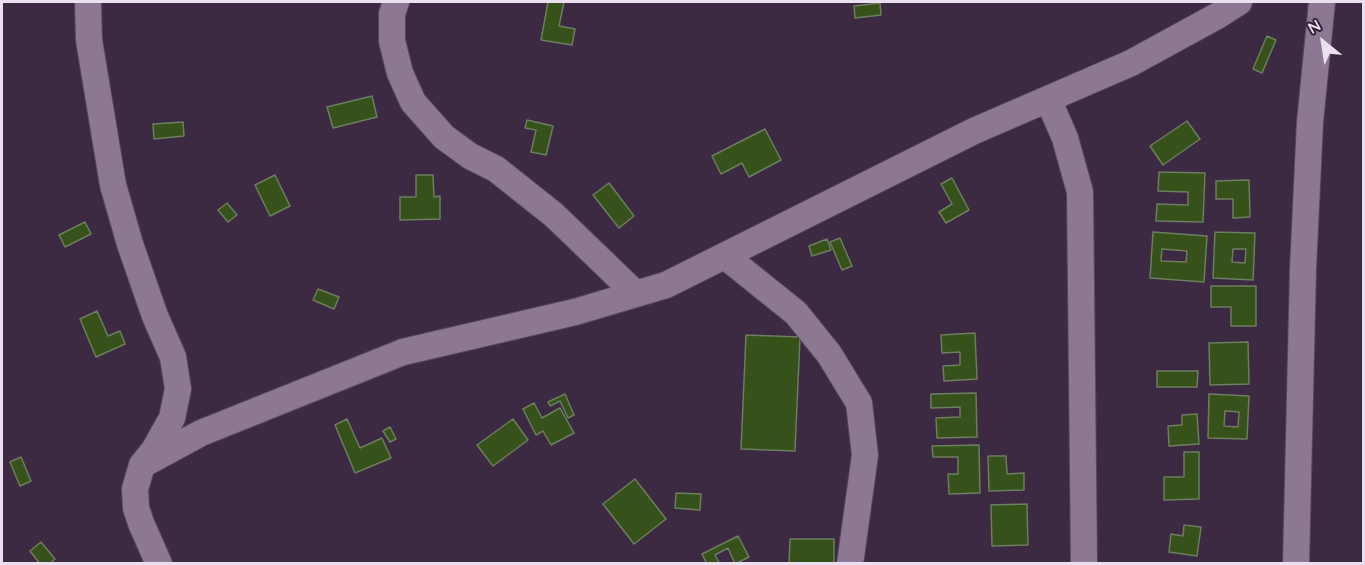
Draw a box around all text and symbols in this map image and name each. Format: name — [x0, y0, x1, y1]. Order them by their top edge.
north arrow — [1293, 12, 1353, 72]
text: N — [1304, 15, 1324, 38]

